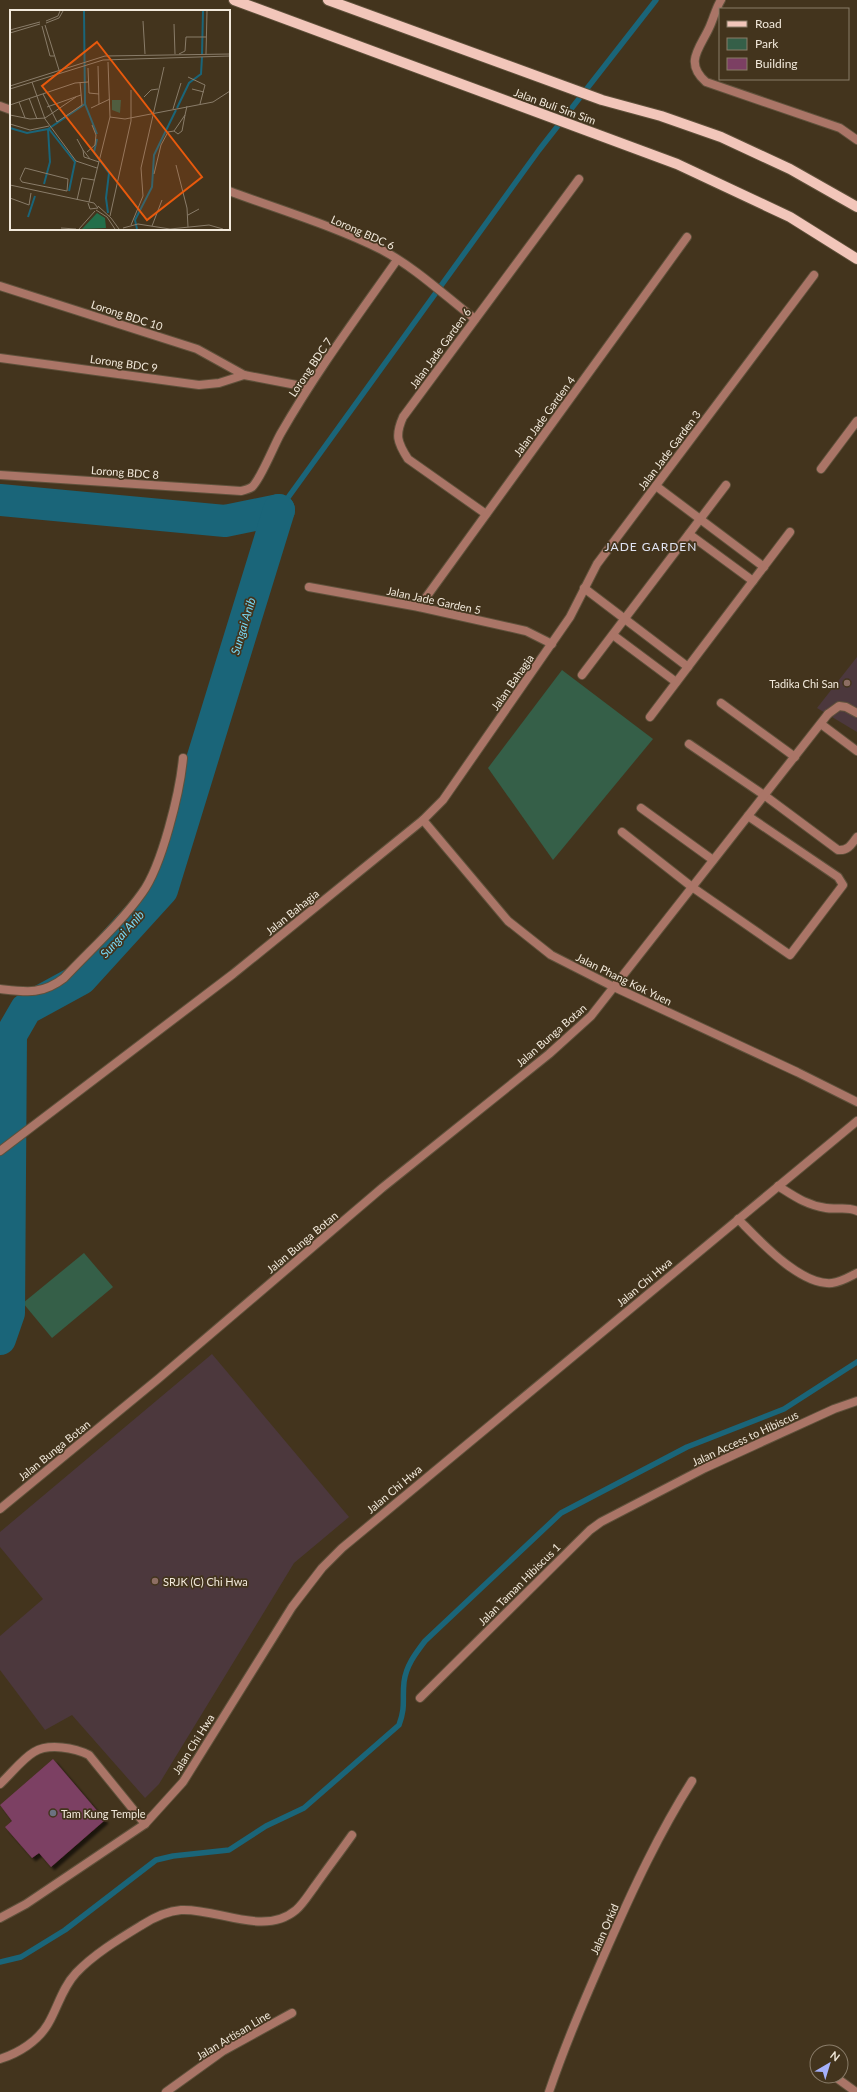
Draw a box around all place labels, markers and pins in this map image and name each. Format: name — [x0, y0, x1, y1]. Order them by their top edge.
place label: Tadika Chi San — [769, 677, 839, 690]
marker: Tadika Chi San — [842, 678, 852, 688]
place label: SRJK (C) Chi Hwa — [163, 1575, 248, 1588]
marker: SRJK (C) Chi Hwa — [150, 1576, 160, 1586]
place label: Tam Kung Temple — [61, 1807, 146, 1820]
marker: Tam Kung Temple — [48, 1808, 58, 1818]

